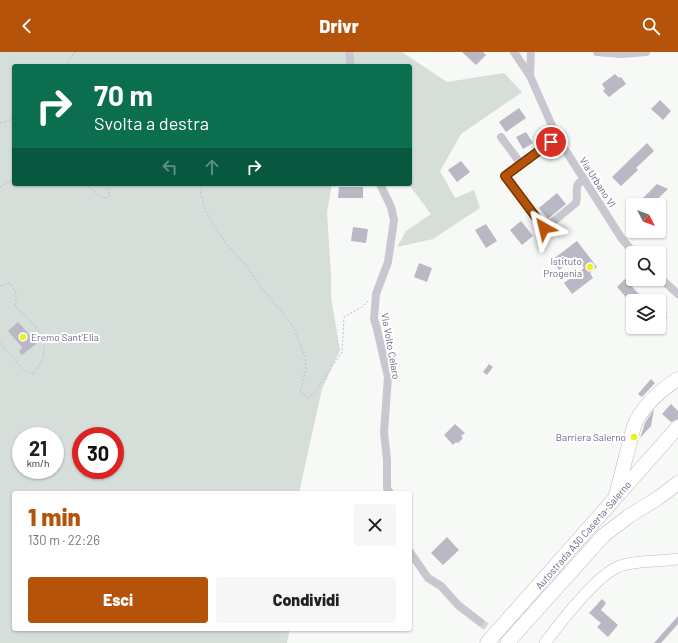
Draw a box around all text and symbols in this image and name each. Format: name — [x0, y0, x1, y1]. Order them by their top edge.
icon: back — [16, 15, 38, 37]
text: Drivr — [319, 15, 359, 37]
icon: search — [640, 15, 662, 37]
text: 70 m — [94, 78, 153, 112]
icon: right — [28, 80, 80, 132]
text: Svolta a destra — [94, 112, 209, 134]
pin — [534, 125, 568, 159]
icon: arrive — [540, 131, 562, 153]
street label: Via Urbano VI — [577, 155, 619, 209]
icon: left — [159, 156, 181, 178]
icon: ahead — [201, 156, 223, 178]
icon: right — [243, 156, 265, 178]
north arrow — [626, 198, 666, 238]
map controls — [626, 198, 666, 334]
position arrow — [523, 207, 565, 249]
button: search — [626, 246, 666, 286]
place label: Istituto Progenia — [543, 255, 582, 279]
marker: Istituto Progenia — [585, 262, 595, 272]
button: layers — [626, 294, 666, 334]
street label: Via Volto Celaro — [379, 312, 403, 380]
place label: Eremo Sant'Elia — [31, 331, 99, 343]
marker: Eremo Sant'Elia — [18, 332, 28, 342]
speed limit sign: 30 — [72, 427, 124, 479]
place label: Barriera Salerno — [556, 431, 626, 443]
marker: Barriera Salerno — [629, 432, 639, 442]
text: 21 — [29, 436, 47, 460]
text: km/h — [27, 457, 49, 469]
street label: Autostrada A30 Caserta-Salerno — [533, 478, 633, 592]
text: 1 min — [28, 502, 81, 531]
button: close — [354, 504, 396, 546]
text: 130 m · 22:26 — [28, 532, 100, 548]
button: Esci — [28, 577, 208, 623]
button: Condividi — [216, 577, 396, 623]

